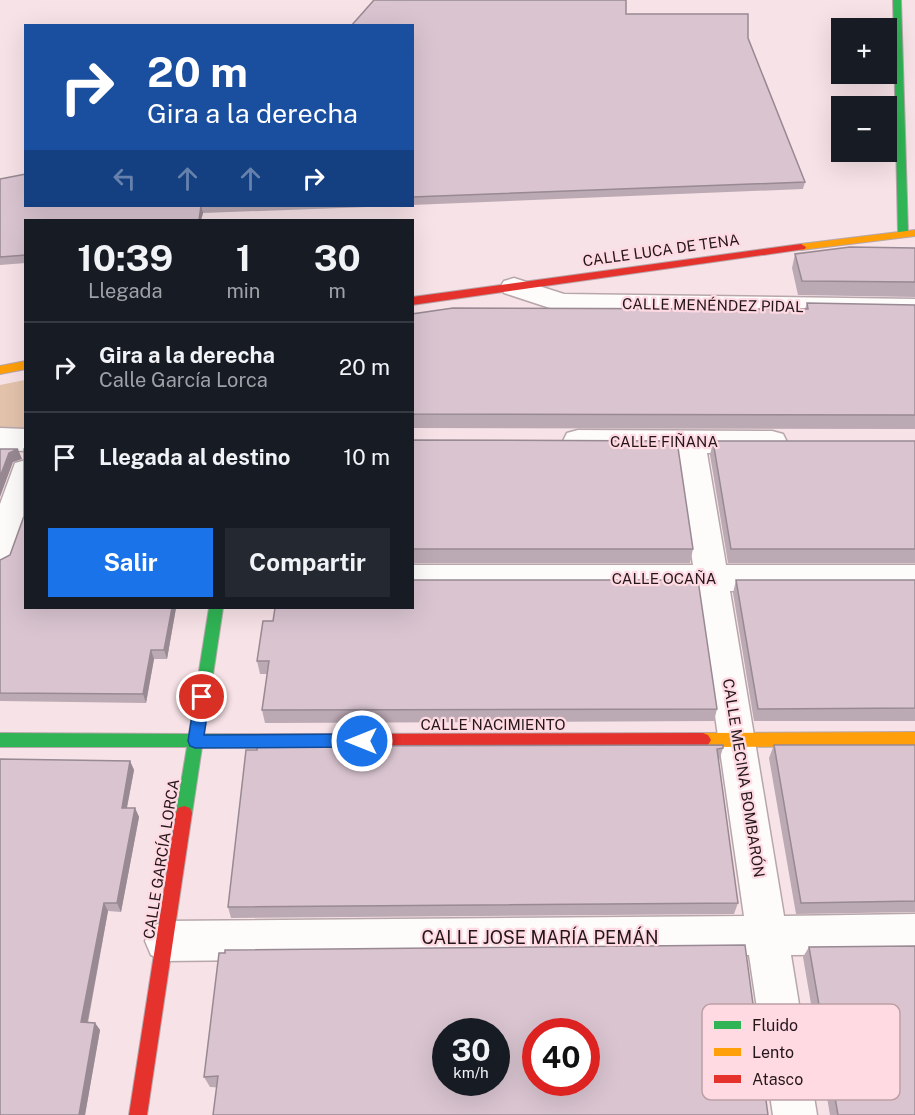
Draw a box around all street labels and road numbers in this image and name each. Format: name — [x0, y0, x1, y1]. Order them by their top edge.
street label: CALLE LUCA DE TENA — [582, 231, 741, 269]
street label: CALLE MENÉNDEZ PIDAL — [622, 295, 804, 315]
street label: CALLE FIÑANA — [610, 433, 718, 450]
street label: CALLE OCAÑA — [612, 570, 717, 587]
street label: CALLE MECINA BOMBARÓN — [720, 677, 769, 879]
street label: CALLE NACIMIENTO — [420, 716, 566, 733]
street label: CALLE GARCÍA LORCA — [140, 777, 182, 940]
street label: CALLE JOSE MARÍA PEMÁN — [421, 926, 659, 948]

